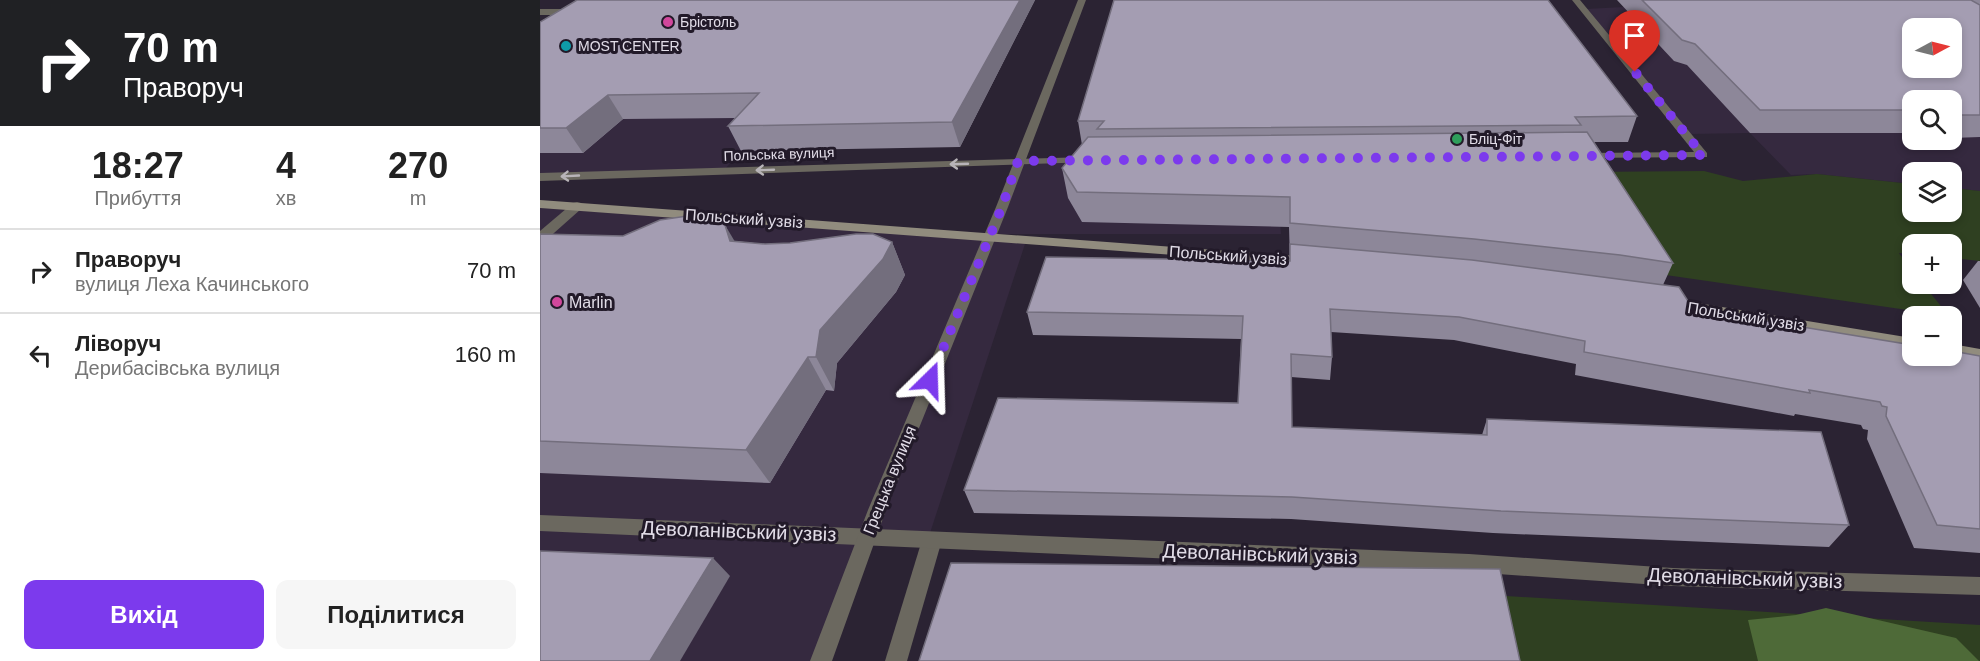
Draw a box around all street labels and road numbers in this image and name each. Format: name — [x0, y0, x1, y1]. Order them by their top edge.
street label: Польська вулиця — [723, 144, 835, 164]
street label: Польський узвіз — [684, 206, 803, 231]
street label: Польський узвіз — [1168, 243, 1287, 268]
street label: Польський узвіз — [1686, 299, 1806, 334]
street label: Грецька вулиця — [860, 423, 919, 537]
street label: Деволанівський узвіз — [641, 517, 837, 545]
street label: Деволанівський узвіз — [1162, 540, 1358, 568]
street label: Деволанівський узвіз — [1647, 564, 1843, 592]

